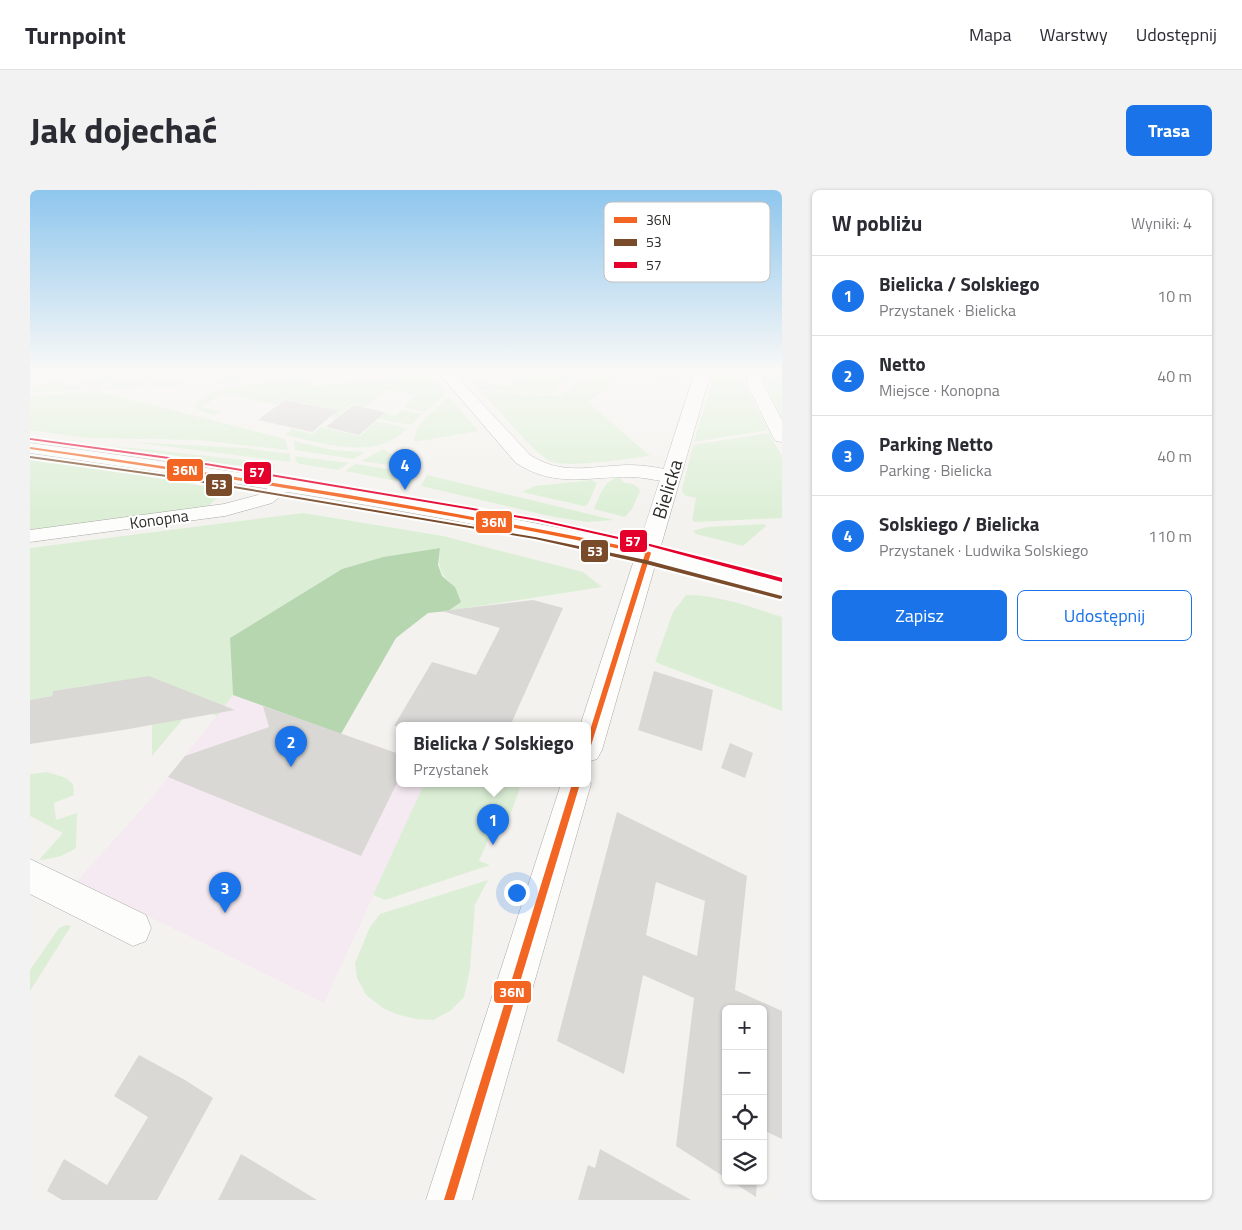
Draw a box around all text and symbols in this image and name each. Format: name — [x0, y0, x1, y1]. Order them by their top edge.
text: Turnpoint — [25, 17, 126, 53]
text: Mapa — [969, 21, 1012, 48]
text: Warstwy — [1040, 21, 1108, 48]
text: Udostępnij — [1136, 21, 1217, 48]
text: Jak dojechać — [30, 103, 217, 157]
button: Trasa — [1126, 105, 1212, 156]
legend — [604, 202, 770, 282]
text: W pobliżu — [832, 207, 922, 239]
text: 36N — [646, 209, 671, 230]
text: Wyniki: 4 — [1131, 211, 1192, 235]
text: 53 — [646, 231, 662, 252]
text: 57 — [646, 254, 662, 275]
text: Bielicka / Solskiego — [879, 269, 1040, 298]
text: 1 — [844, 284, 852, 308]
text: 10 m — [1157, 284, 1192, 308]
text: Przystanek · Bielicka — [879, 298, 1016, 322]
text: Netto — [879, 349, 926, 378]
text: 2 — [844, 364, 852, 388]
text: 40 m — [1157, 364, 1192, 388]
text: Miejsce · Konopna — [879, 378, 1000, 402]
text: Parking Netto — [879, 429, 993, 458]
text: 3 — [844, 444, 852, 468]
text: 40 m — [1157, 444, 1192, 468]
pin: 4 — [389, 449, 421, 490]
street label: Bielicka — [644, 455, 689, 522]
line badge: 36N — [166, 458, 204, 482]
text: Parking · Bielicka — [879, 458, 992, 482]
text: 36N — [172, 459, 198, 480]
line badge: 57 — [243, 461, 272, 485]
text: 57 — [249, 461, 265, 482]
line badge: 53 — [205, 473, 233, 497]
text: 53 — [211, 473, 227, 494]
street label: Konopna — [128, 503, 190, 535]
text: Solskiego / Bielicka — [879, 509, 1040, 538]
line badge: 36N — [475, 510, 513, 534]
text: 36N — [481, 511, 507, 532]
text: 4 — [844, 524, 852, 548]
text: 110 m — [1148, 524, 1192, 548]
line badge: 57 — [619, 529, 648, 553]
text: 57 — [625, 530, 641, 551]
text: Przystanek · Ludwika Solskiego — [879, 538, 1088, 562]
line badge: 53 — [580, 539, 609, 563]
text: 53 — [587, 540, 603, 561]
button: Zapisz — [832, 590, 1007, 641]
button: Udostępnij — [1017, 590, 1192, 641]
popup — [396, 722, 591, 787]
pin: 2 — [275, 726, 307, 767]
text: Bielicka / Solskiego — [413, 728, 574, 757]
text: Przystanek — [413, 757, 489, 781]
pin: 1 — [477, 804, 509, 845]
pin: 3 — [209, 872, 241, 913]
your location — [504, 880, 530, 906]
line badge: 36N — [493, 980, 532, 1004]
text: 36N — [499, 981, 525, 1002]
map controls — [722, 1005, 767, 1185]
button: + — [722, 1005, 767, 1050]
button: − — [722, 1050, 767, 1095]
button: locate — [722, 1095, 767, 1140]
button: layers — [722, 1140, 767, 1185]

